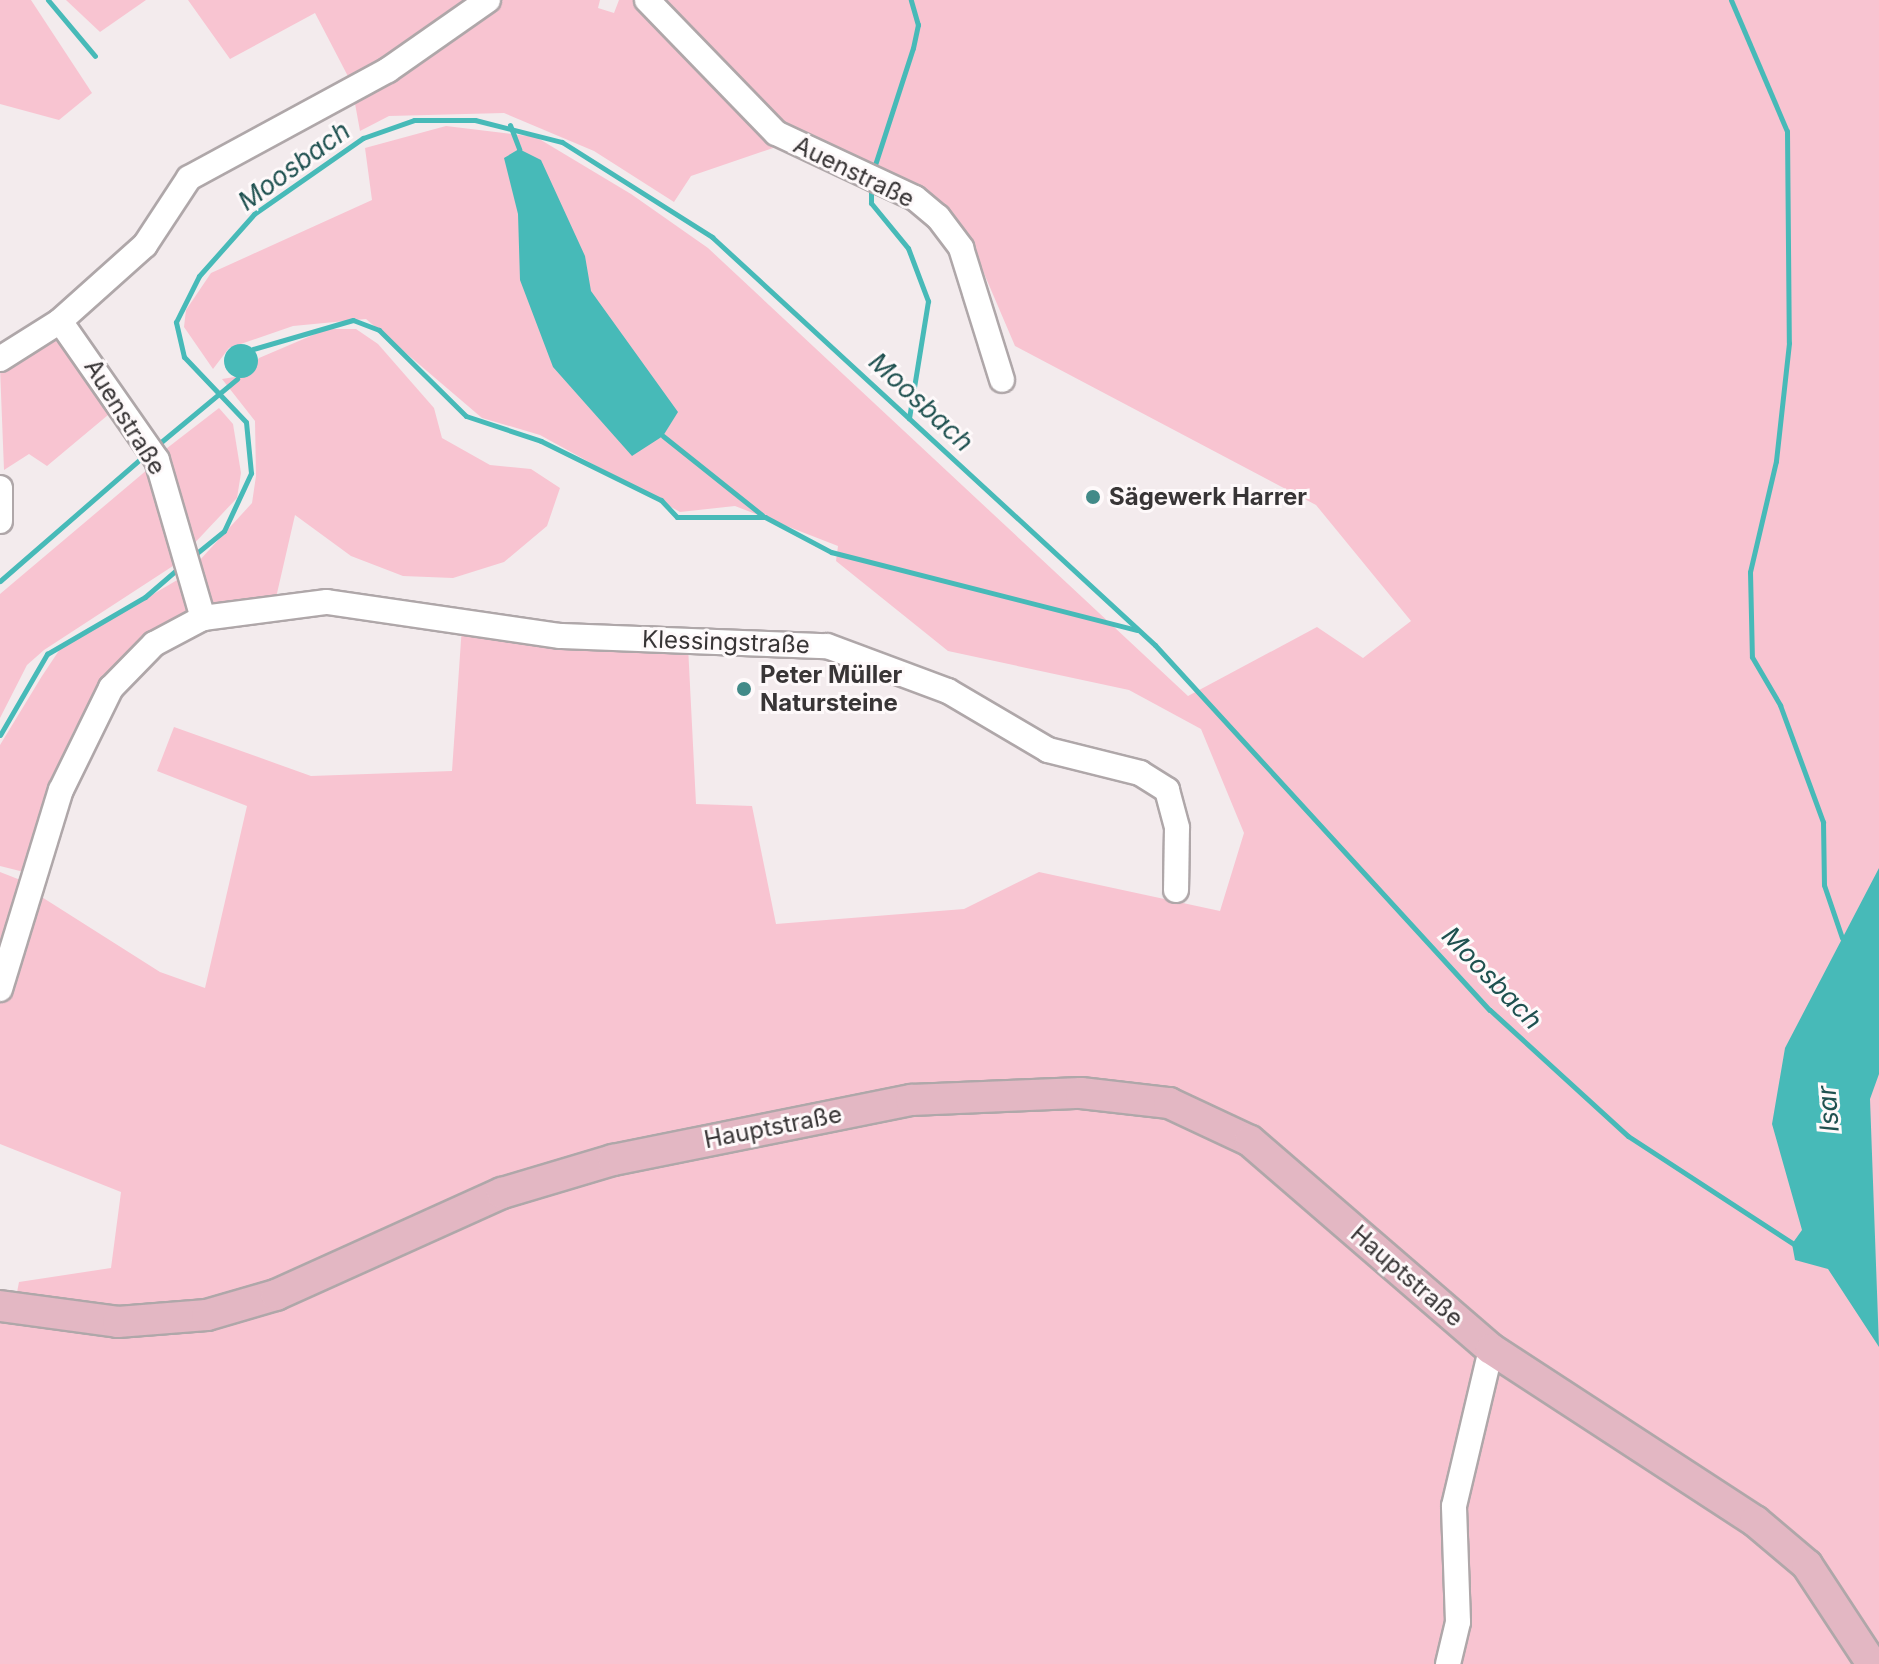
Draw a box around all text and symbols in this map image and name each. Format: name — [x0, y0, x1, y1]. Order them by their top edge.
water label: Moosbach — [232, 115, 356, 217]
street label: Auenstraße — [789, 130, 919, 214]
water label: Moosbach — [863, 346, 979, 458]
street label: Auenstraße — [78, 354, 172, 480]
place label: Sägewerk Harrer — [1109, 483, 1307, 511]
marker: Sägewerk Harrer — [1084, 488, 1102, 506]
street label: Klessingstraße — [642, 625, 810, 659]
place label: Peter Müller Natursteine — [760, 661, 902, 717]
marker: Peter Müller Natursteine — [735, 680, 753, 698]
water label: Moosbach — [1435, 920, 1549, 1036]
water label: Isar — [1811, 1085, 1845, 1133]
street label: Hauptstraße — [702, 1100, 844, 1154]
street label: Hauptstraße — [1345, 1219, 1469, 1333]

